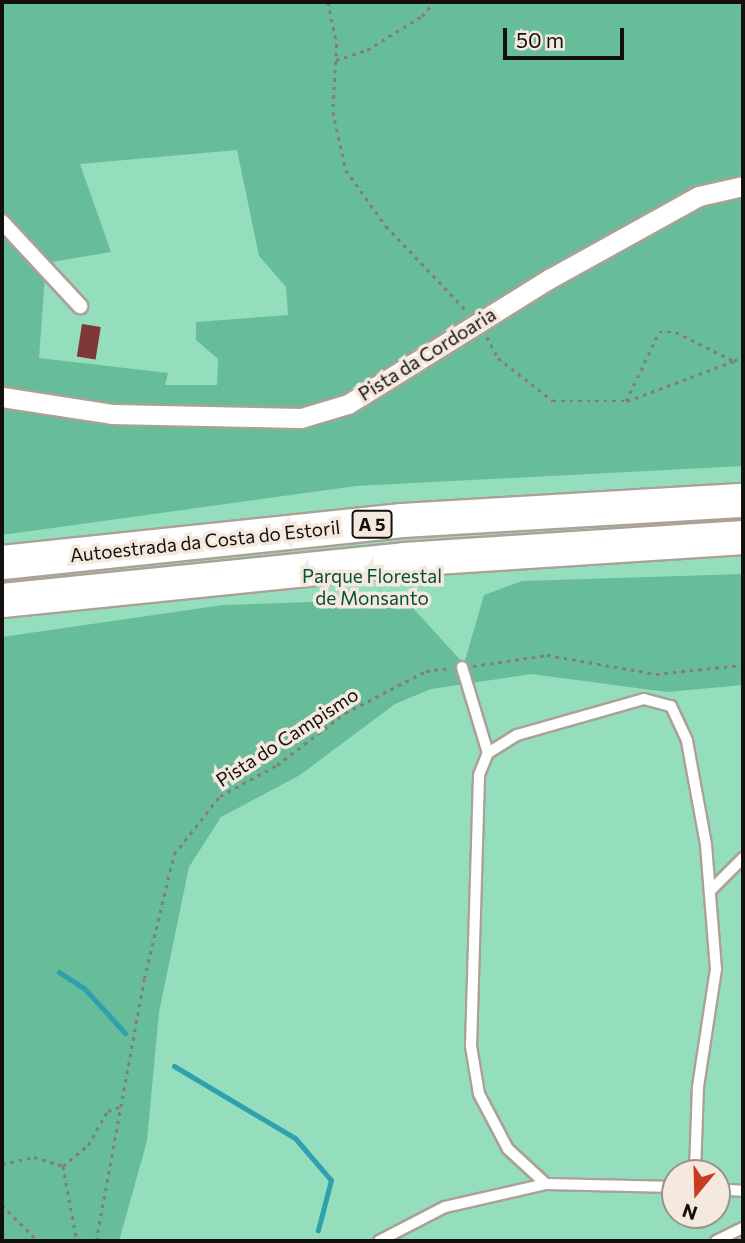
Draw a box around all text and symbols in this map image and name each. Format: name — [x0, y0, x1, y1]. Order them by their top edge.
scale bar — [507, 14, 628, 58]
text: 50 m — [516, 27, 564, 52]
street label: Pista da Cordoaria — [354, 303, 500, 405]
road number: A 5 — [351, 510, 393, 538]
street label: Autoestrada da Costa do Estoril — [69, 515, 341, 567]
park label: Parque Florestal de Monsanto — [302, 565, 442, 609]
street label: Pista do Campismo — [212, 683, 362, 791]
north arrow — [661, 1159, 731, 1229]
text: N — [679, 1199, 700, 1226]

